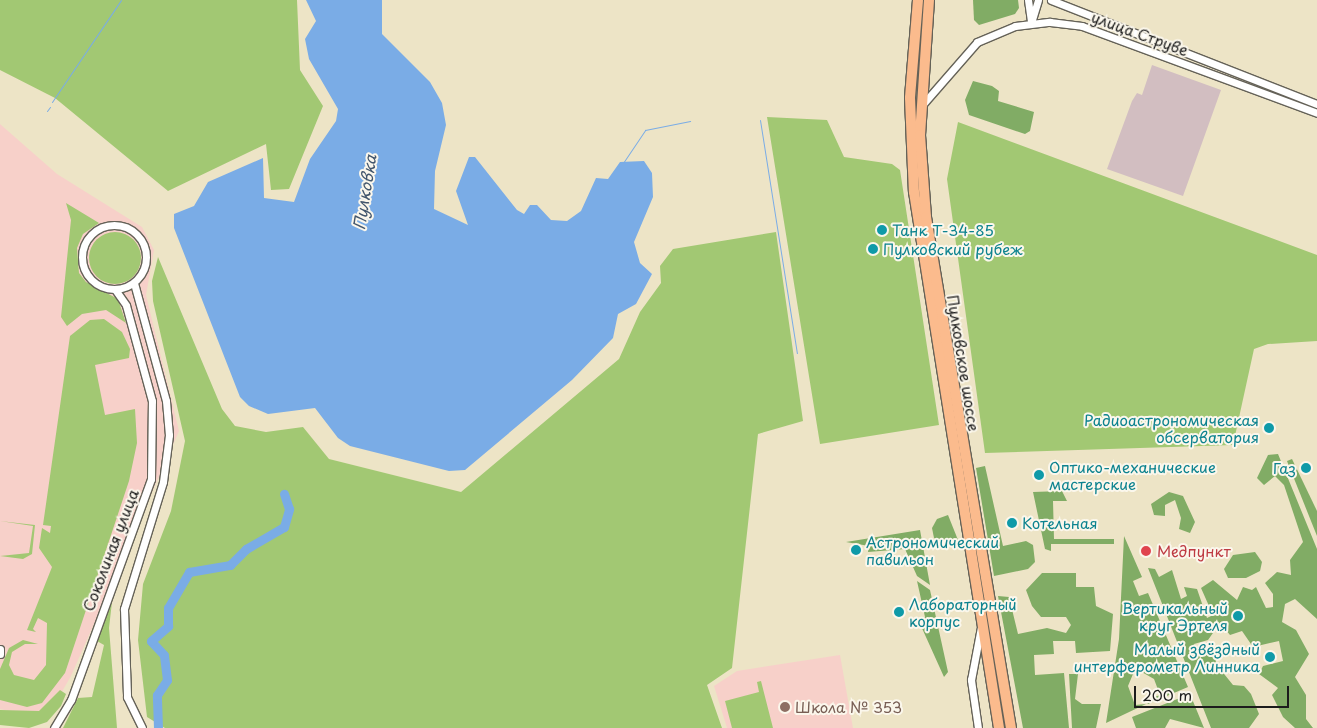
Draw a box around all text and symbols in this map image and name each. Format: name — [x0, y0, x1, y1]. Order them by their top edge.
street label: улица Струве — [1089, 7, 1191, 59]
water label: Пулковка — [349, 153, 379, 231]
place label: Танк Т-34-85 — [892, 221, 994, 239]
marker: Танк Т-34-85 — [876, 224, 888, 236]
place label: Пулковский рубеж — [883, 240, 1023, 258]
marker: Пулковский рубеж — [867, 243, 879, 255]
street label: Пулковское шоссе — [944, 294, 984, 432]
place label: Радиоастрономическая обсерватория — [1084, 410, 1259, 445]
marker: Радиоастрономическая обсерватория — [1263, 422, 1275, 434]
place label: Оптико-механические мастерские — [1049, 457, 1216, 492]
place label: Газ — [1273, 459, 1296, 477]
marker: Газ — [1300, 462, 1312, 474]
marker: Оптико-механические мастерские — [1033, 469, 1045, 481]
street label: Соколиная улица — [78, 486, 142, 614]
place label: Котельная — [1022, 514, 1097, 532]
marker: Котельная — [1006, 517, 1018, 529]
place label: Астрономический павильон — [866, 532, 999, 567]
place label: Медпункт — [1157, 542, 1231, 560]
marker: Астрономический павильон — [850, 544, 862, 556]
marker: Медпункт — [1139, 544, 1153, 558]
place label: Лабораторный корпус — [909, 594, 1017, 629]
place label: Вертикальный круг Эртеля — [1122, 598, 1228, 633]
marker: Лабораторный корпус — [893, 606, 905, 618]
marker: Вертикальный круг Эртеля — [1232, 610, 1244, 622]
place label: Малый звёздный интерферометр Линника — [1073, 639, 1260, 674]
marker: Малый звёздный интерферометр Линника — [1264, 651, 1276, 663]
scale bar — [1137, 676, 1292, 708]
text: 200 m — [1142, 683, 1192, 706]
place label: Школа № 353 — [795, 698, 903, 716]
marker: Школа № 353 — [779, 701, 791, 713]

